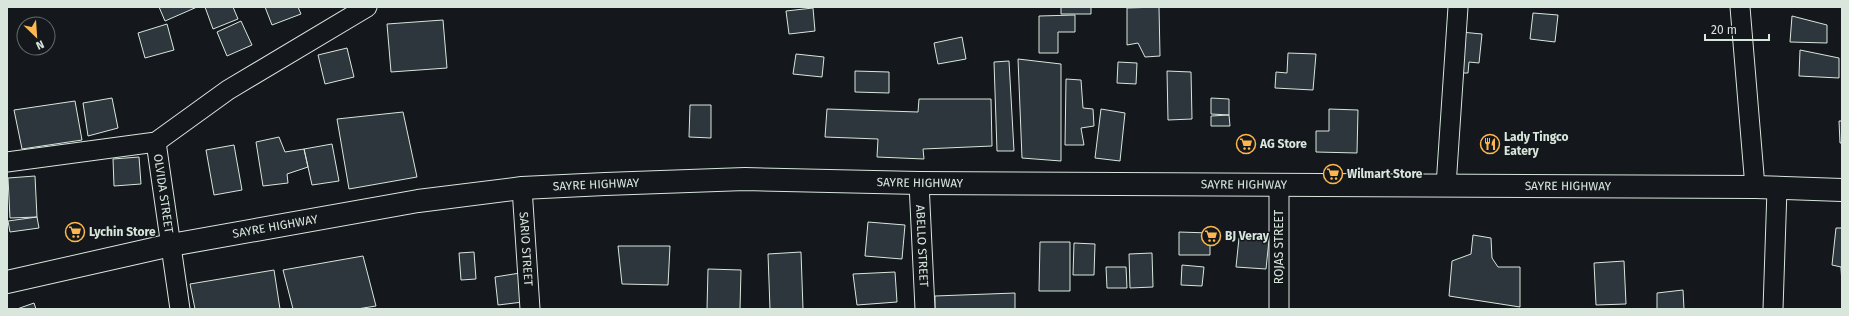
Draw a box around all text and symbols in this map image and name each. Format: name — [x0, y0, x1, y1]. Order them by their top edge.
north arrow — [16, 16, 56, 56]
scale bar — [1705, 16, 1769, 42]
text: 20 m — [1711, 23, 1737, 37]
text: N — [34, 37, 46, 52]
place label: Lady Tingco Eatery — [1504, 130, 1569, 158]
supermarket icon: AG Store — [1235, 133, 1257, 155]
restaurant icon: Lady Tingco Eatery — [1479, 133, 1501, 155]
place label: AG Store — [1259, 137, 1307, 151]
street label: OLVIDA STREET — [151, 153, 176, 235]
supermarket icon: Wilmart Store — [1322, 163, 1344, 185]
place label: Wilmart Store — [1347, 167, 1423, 181]
street label: SAYRE HIGHWAY — [877, 175, 964, 190]
street label: SAYRE HIGHWAY — [553, 176, 640, 194]
street label: SAYRE HIGHWAY — [1201, 177, 1288, 192]
street label: SAYRE HIGHWAY — [1525, 179, 1612, 193]
street label: ABELLO STREET — [913, 204, 931, 288]
street label: ROJAS STREET — [1272, 209, 1286, 284]
street label: SARIO STREET — [517, 211, 536, 287]
street label: SAYRE HIGHWAY — [231, 212, 319, 241]
supermarket icon: Lychin Store — [64, 221, 86, 243]
place label: Lychin Store — [89, 225, 156, 239]
supermarket icon: BJ Veray — [1200, 225, 1222, 247]
place label: BJ Veray — [1225, 229, 1270, 243]

